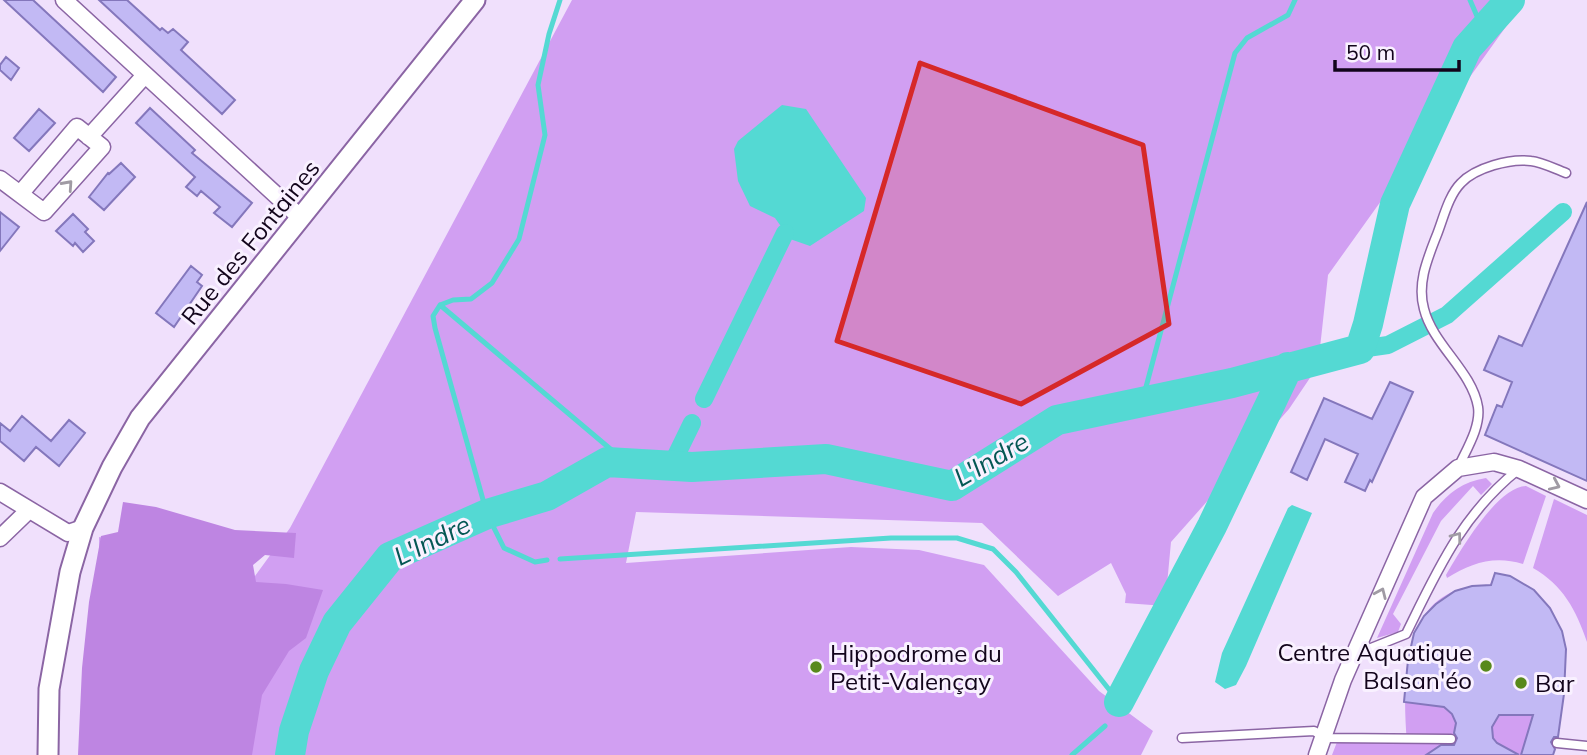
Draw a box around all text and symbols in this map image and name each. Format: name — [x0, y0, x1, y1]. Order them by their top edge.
scale bar — [1335, 28, 1459, 72]
text: 50 m — [1346, 39, 1395, 65]
street label: Rue des Fontaines — [174, 153, 326, 331]
one-way arrow — [60, 180, 73, 193]
water label: L'Indre — [948, 424, 1034, 494]
one-way arrow — [1548, 477, 1560, 491]
water label: L'Indre — [388, 507, 476, 573]
one-way arrow — [1449, 532, 1461, 545]
one-way arrow — [1373, 587, 1387, 600]
place label: Centre Aquatique Balsan'éo — [1277, 637, 1472, 695]
place label: Hippodrome du Petit-Valençay — [830, 638, 1002, 696]
marker: Centre Aquatique Balsan'éo — [1478, 658, 1494, 674]
marker: Hippodrome du Petit-Valençay — [808, 659, 824, 675]
place label: Bar — [1535, 668, 1575, 698]
marker: Bar — [1513, 675, 1529, 691]

